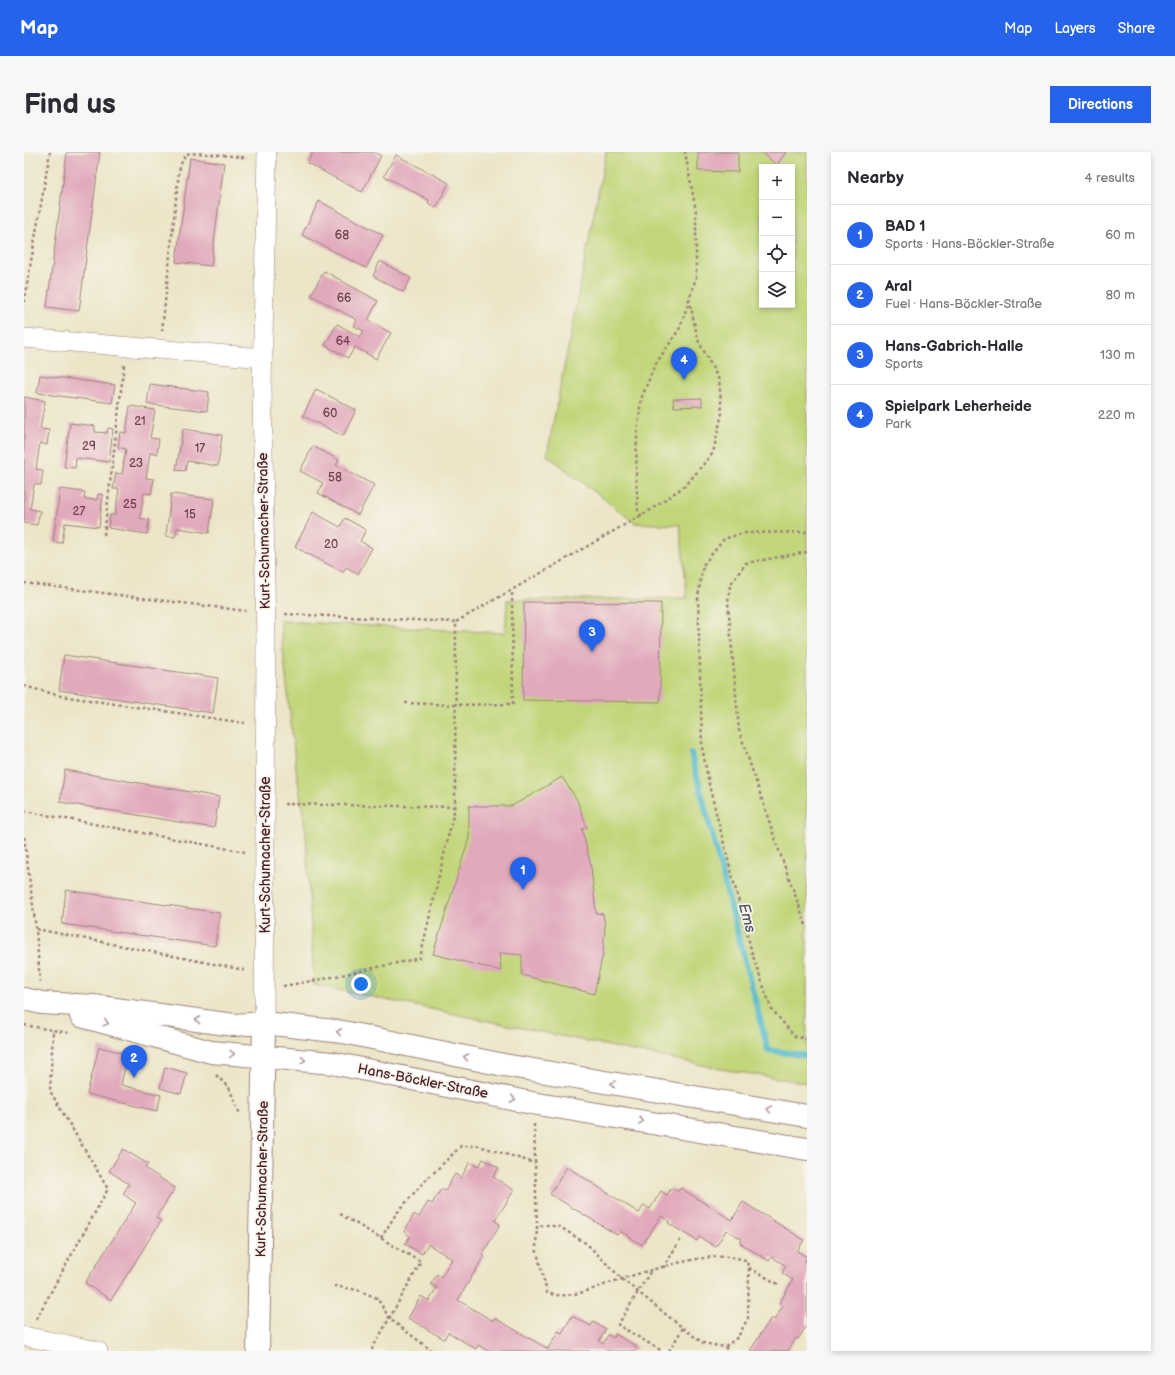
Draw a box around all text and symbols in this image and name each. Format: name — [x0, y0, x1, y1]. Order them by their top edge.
text: Map — [20, 17, 58, 40]
text: Map — [1004, 20, 1032, 37]
text: Layers — [1054, 20, 1096, 37]
text: Share — [1118, 20, 1155, 37]
button: Directions — [1050, 86, 1151, 123]
text: Find us — [24, 88, 116, 121]
map controls — [759, 164, 795, 308]
button: + — [759, 164, 795, 200]
text: Nearby — [847, 168, 904, 188]
text: 4 results — [1085, 170, 1135, 186]
button: − — [759, 200, 795, 236]
text: BAD 1 — [885, 217, 926, 236]
text: 1 — [857, 227, 863, 243]
text: 60 m — [1105, 227, 1135, 243]
house number: 68 — [335, 228, 349, 243]
button: locate — [759, 236, 795, 272]
text: Sports · Hans-Böckler-Straße — [885, 236, 1054, 252]
button: layers — [759, 272, 795, 308]
text: Aral — [885, 277, 912, 296]
text: 2 — [856, 287, 864, 303]
text: 80 m — [1106, 287, 1135, 303]
house number: 66 — [337, 291, 351, 306]
text: Fuel · Hans-Böckler-Straße — [885, 296, 1042, 312]
house number: 64 — [336, 334, 351, 349]
text: Hans-Gabrich-Halle — [885, 337, 1023, 356]
pin: 4 — [671, 347, 697, 380]
text: 3 — [856, 347, 864, 363]
text: 130 m — [1100, 347, 1135, 363]
text: Sports — [885, 356, 923, 372]
text: Spielpark Leherheide — [885, 397, 1032, 416]
house number: 60 — [323, 406, 337, 421]
text: 4 — [856, 407, 864, 423]
text: 220 m — [1098, 407, 1135, 423]
house number: 21 — [134, 414, 146, 429]
text: Park — [885, 416, 911, 432]
house number: 29 — [82, 439, 96, 454]
house number: 17 — [195, 441, 205, 456]
street label: Kurt-Schumacher-Straße — [254, 452, 274, 610]
house number: 23 — [129, 456, 143, 471]
house number: 58 — [328, 470, 342, 485]
house number: 25 — [123, 497, 137, 512]
house number: 27 — [73, 504, 86, 519]
house number: 15 — [184, 507, 196, 522]
house number: 20 — [324, 537, 338, 552]
pin: 3 — [579, 619, 605, 652]
street label: Kurt-Schumacher-Straße — [257, 777, 274, 933]
pin: 1 — [510, 857, 536, 890]
water label: Ems — [734, 901, 760, 935]
your location — [351, 974, 371, 994]
one-way arrow — [195, 1016, 201, 1025]
one-way arrow — [102, 1018, 109, 1027]
one-way arrow — [335, 1028, 342, 1037]
pin: 2 — [121, 1045, 147, 1078]
one-way arrow — [229, 1049, 235, 1058]
one-way arrow — [463, 1054, 469, 1062]
one-way arrow — [300, 1055, 306, 1064]
street label: Hans-Böckler-Straße — [356, 1060, 490, 1102]
one-way arrow — [610, 1080, 616, 1088]
one-way arrow — [510, 1095, 516, 1103]
street label: Kurt-Schumacher-Straße — [252, 1100, 272, 1258]
one-way arrow — [765, 1105, 772, 1114]
one-way arrow — [638, 1116, 645, 1125]

